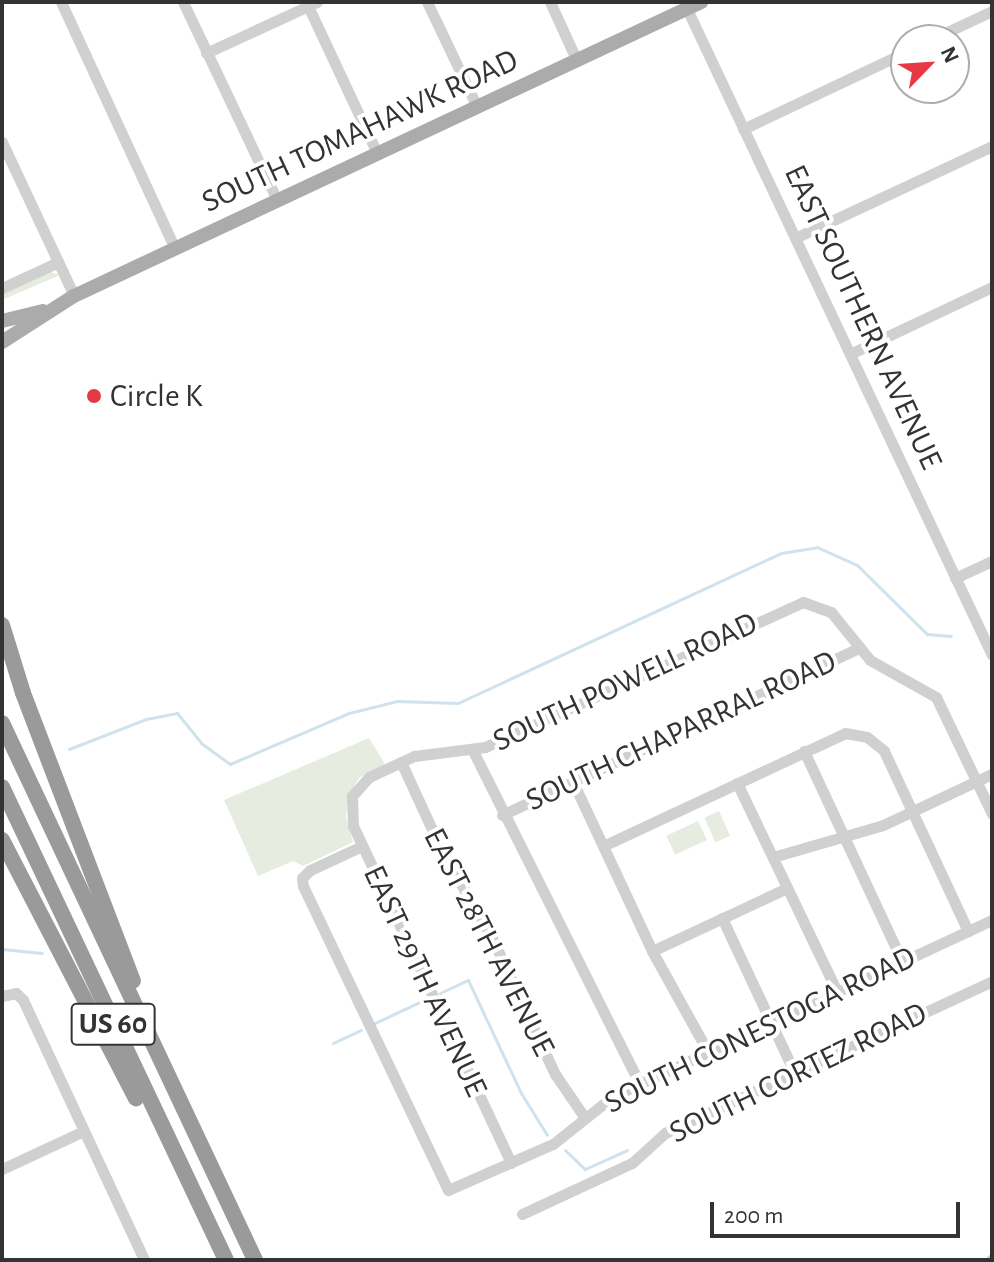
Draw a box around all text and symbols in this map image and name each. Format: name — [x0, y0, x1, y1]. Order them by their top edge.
north arrow — [890, 24, 970, 104]
street label: SOUTH TOMAHAWK ROAD — [196, 41, 524, 221]
text: N — [937, 43, 963, 66]
street label: EAST SOUTHERN AVENUE — [776, 159, 950, 475]
place label: Circle K — [110, 377, 202, 415]
marker: Circle K — [85, 387, 103, 405]
street label: SOUTH POWELL ROAD — [487, 604, 763, 760]
street label: SOUTH CHAPARRAL ROAD — [520, 642, 842, 820]
street label: EAST 28TH AVENUE — [415, 822, 563, 1062]
street label: EAST 29TH AVENUE — [355, 859, 495, 1103]
street label: SOUTH CONESTOGA ROAD — [598, 938, 922, 1122]
street label: SOUTH CORTEZ ROAD — [663, 994, 933, 1152]
road number: US 60 — [69, 998, 157, 1050]
scale bar — [714, 1186, 964, 1236]
text: 200 m — [724, 1204, 783, 1228]

